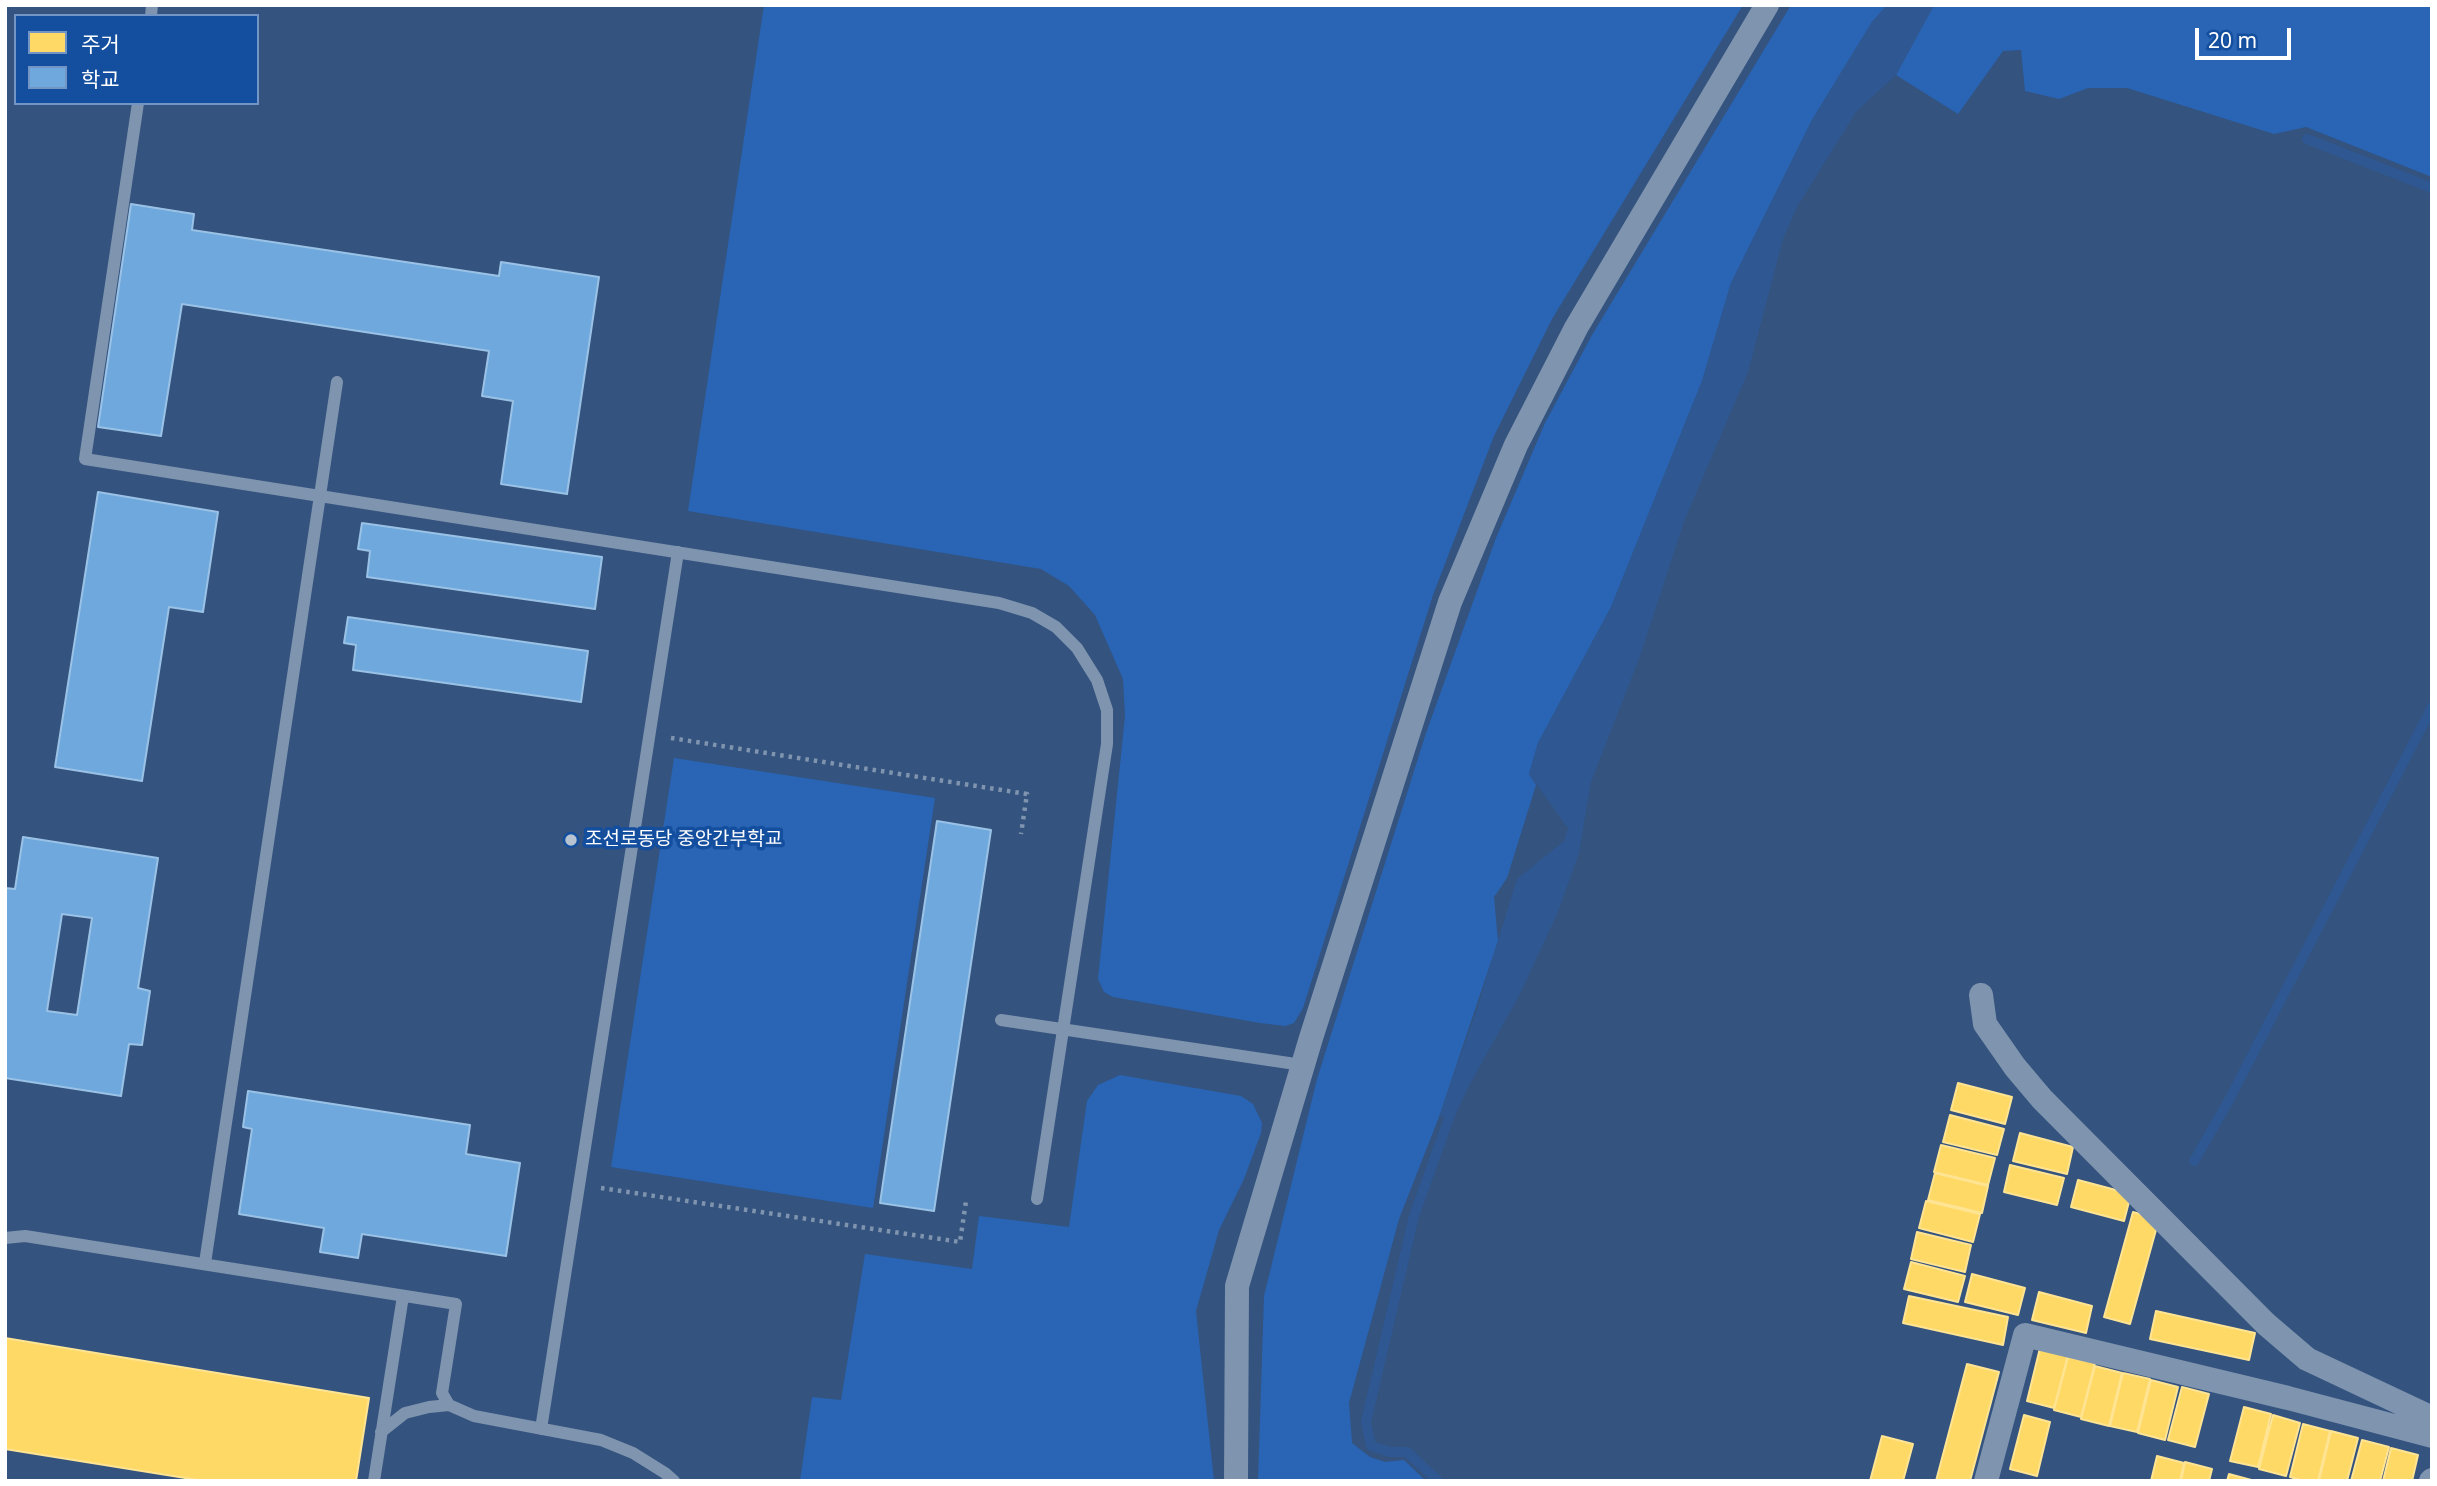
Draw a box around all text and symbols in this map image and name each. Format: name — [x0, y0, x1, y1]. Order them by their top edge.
legend — [14, 14, 259, 105]
scale bar — [2199, 14, 2295, 58]
text: 20 m — [2208, 26, 2257, 54]
text: 주거 — [81, 30, 120, 58]
text: 학교 — [81, 65, 120, 93]
place label: 조선로동당 중앙간부학교 — [585, 829, 782, 851]
marker: 조선로동당 중앙간부학교 — [563, 832, 579, 848]

